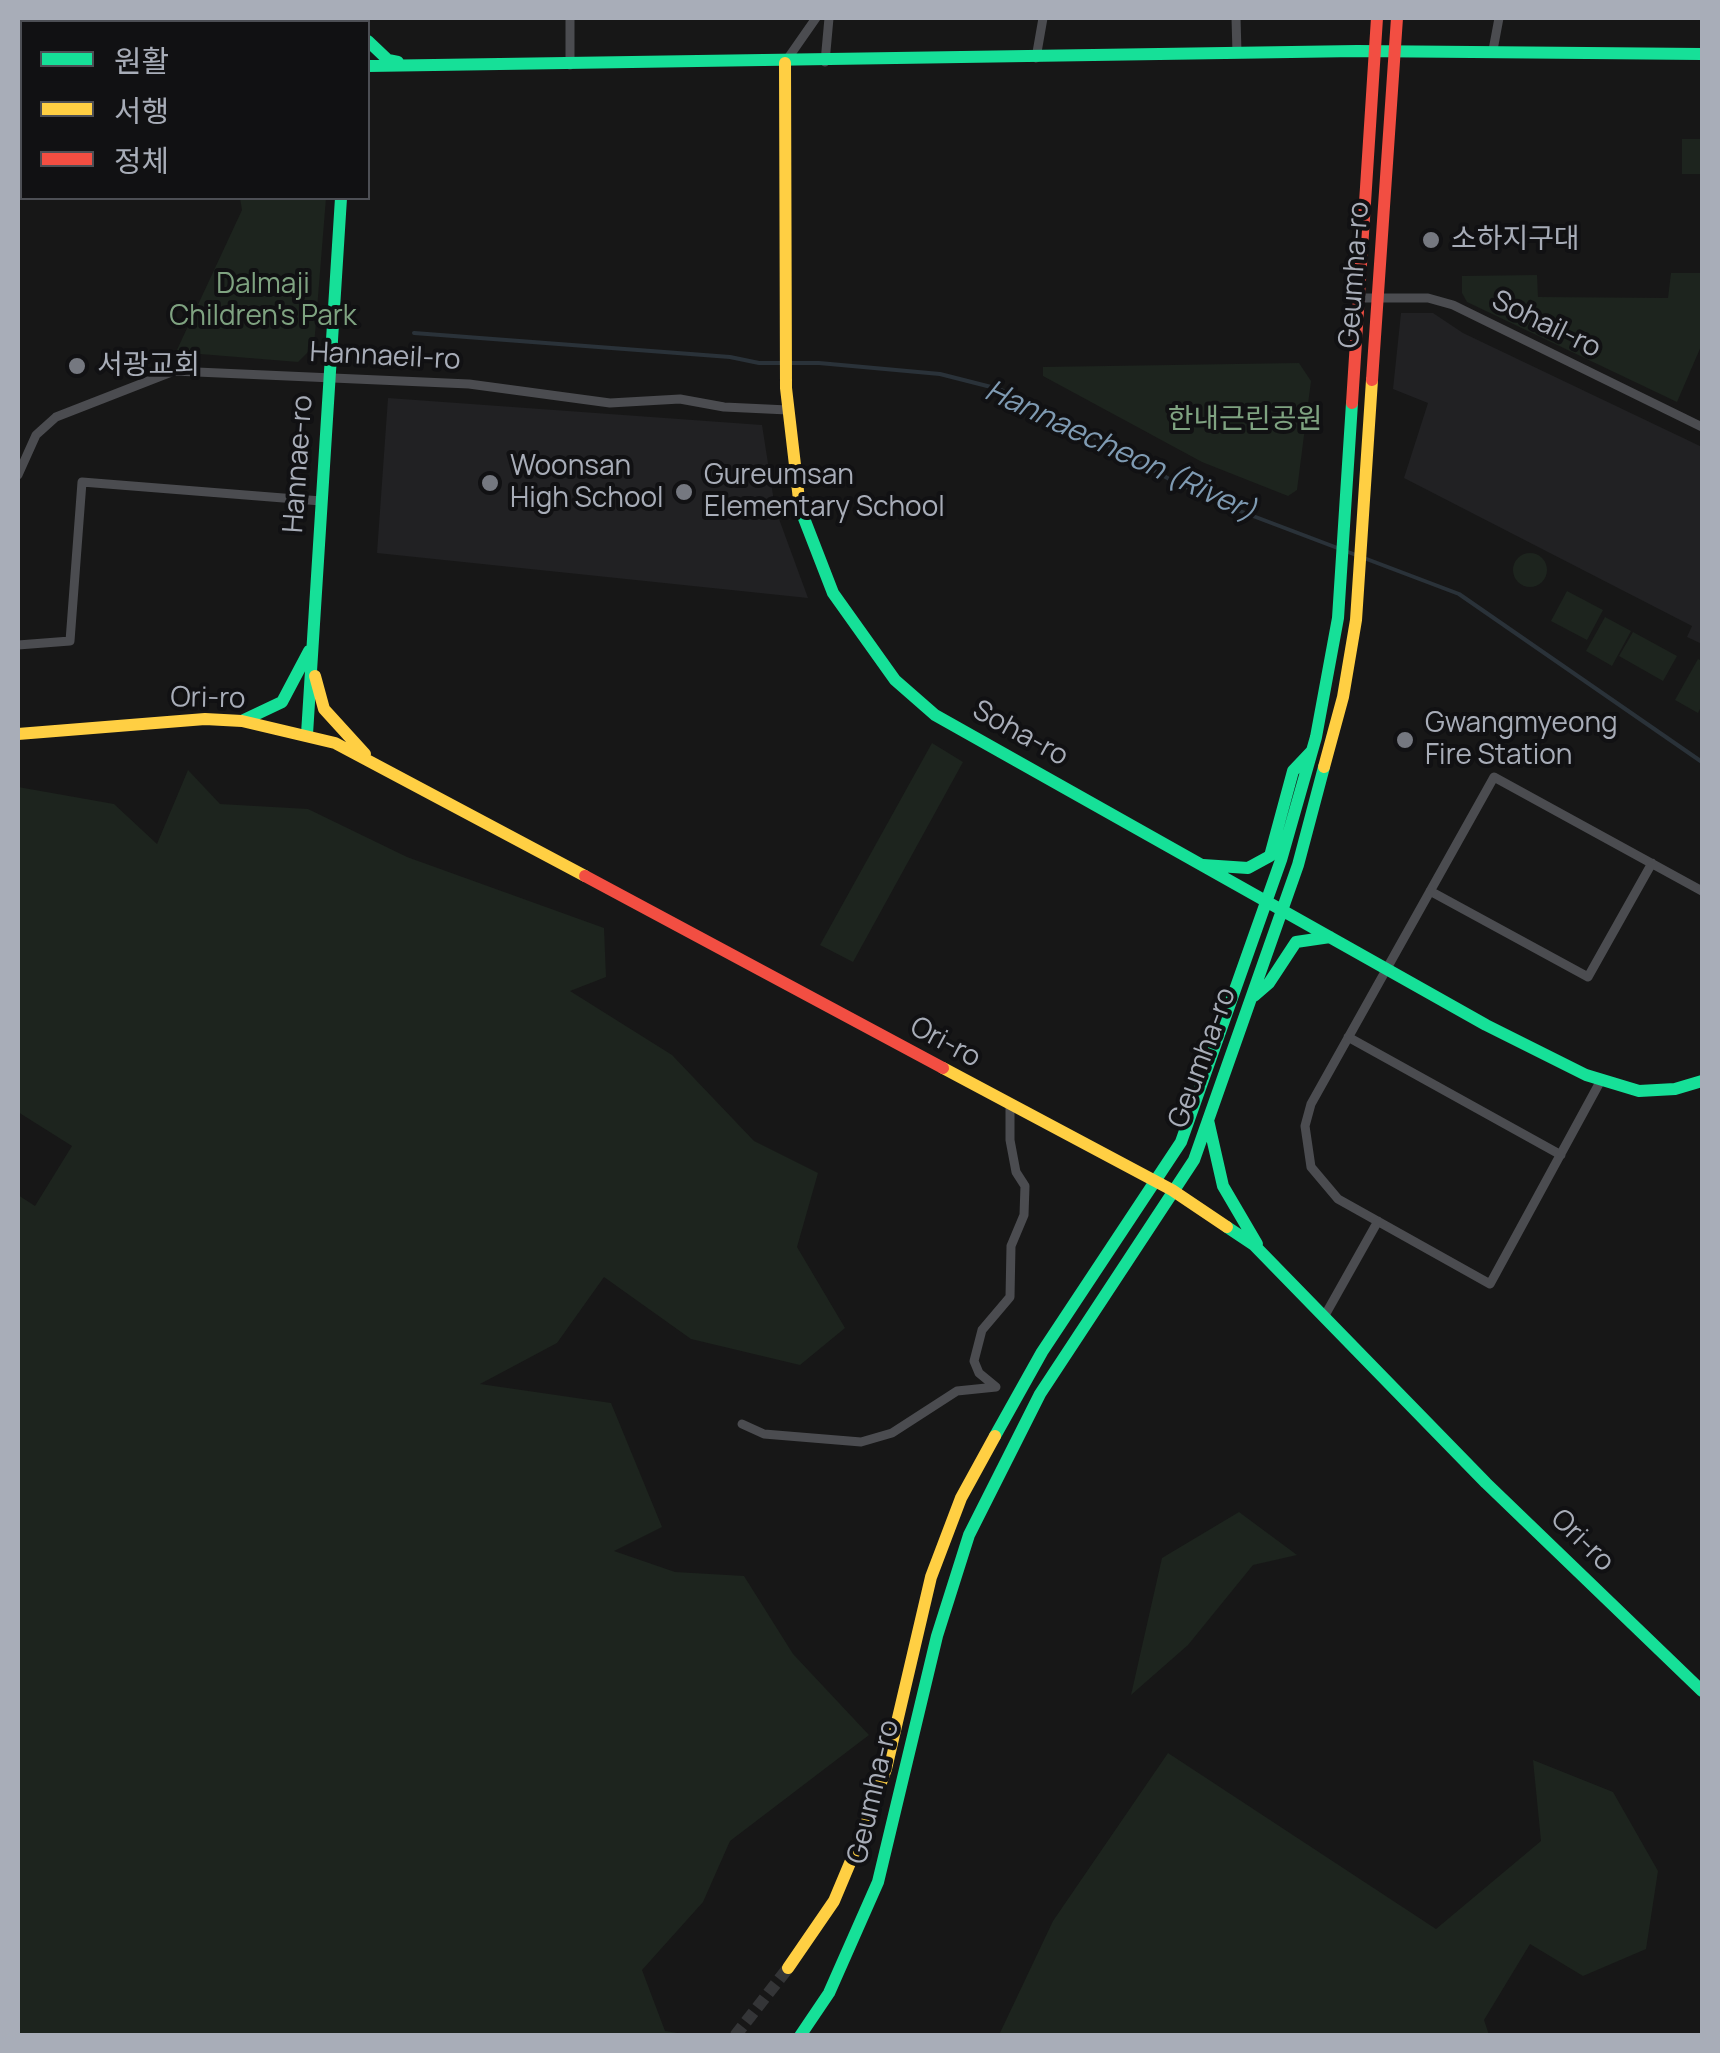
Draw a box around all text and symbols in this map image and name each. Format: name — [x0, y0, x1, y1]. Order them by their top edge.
legend — [20, 20, 370, 200]
text: 원활 — [114, 40, 169, 81]
text: 서행 — [114, 90, 169, 131]
text: 정체 — [114, 140, 169, 181]
street label: Geumha-ro — [1333, 201, 1377, 349]
place label: 소하지구대 — [1451, 223, 1580, 257]
marker: 소하지구대 — [1420, 229, 1442, 251]
park label: Dalmaji Children's Park — [169, 268, 357, 334]
street label: Sohail-ro — [1486, 284, 1606, 366]
street label: Hannaeil-ro — [309, 336, 461, 378]
place label: 서광교회 — [97, 349, 200, 383]
marker: 서광교회 — [66, 355, 88, 377]
water label: Hannaecheon (River) — [979, 373, 1261, 531]
street label: Hannae-ro — [277, 394, 321, 534]
park label: 한내근린공원 — [1168, 403, 1322, 437]
place label: Woonsan High School — [510, 450, 664, 516]
place label: Gureumsan Elementary School — [704, 459, 945, 525]
marker: Woonsan High School — [479, 472, 501, 494]
marker: Gureumsan Elementary School — [673, 481, 695, 503]
street label: Ori-ro — [170, 682, 246, 716]
street label: Soha-ro — [966, 694, 1074, 774]
place label: Gwangmyeong Fire Station — [1425, 707, 1618, 773]
marker: Gwangmyeong Fire Station — [1394, 729, 1416, 751]
street label: Geumha-ro — [1162, 983, 1244, 1133]
street label: Ori-ro — [904, 1011, 986, 1075]
street label: Ori-ro — [1543, 1503, 1621, 1579]
street label: Geumha-ro — [841, 1717, 907, 1867]

